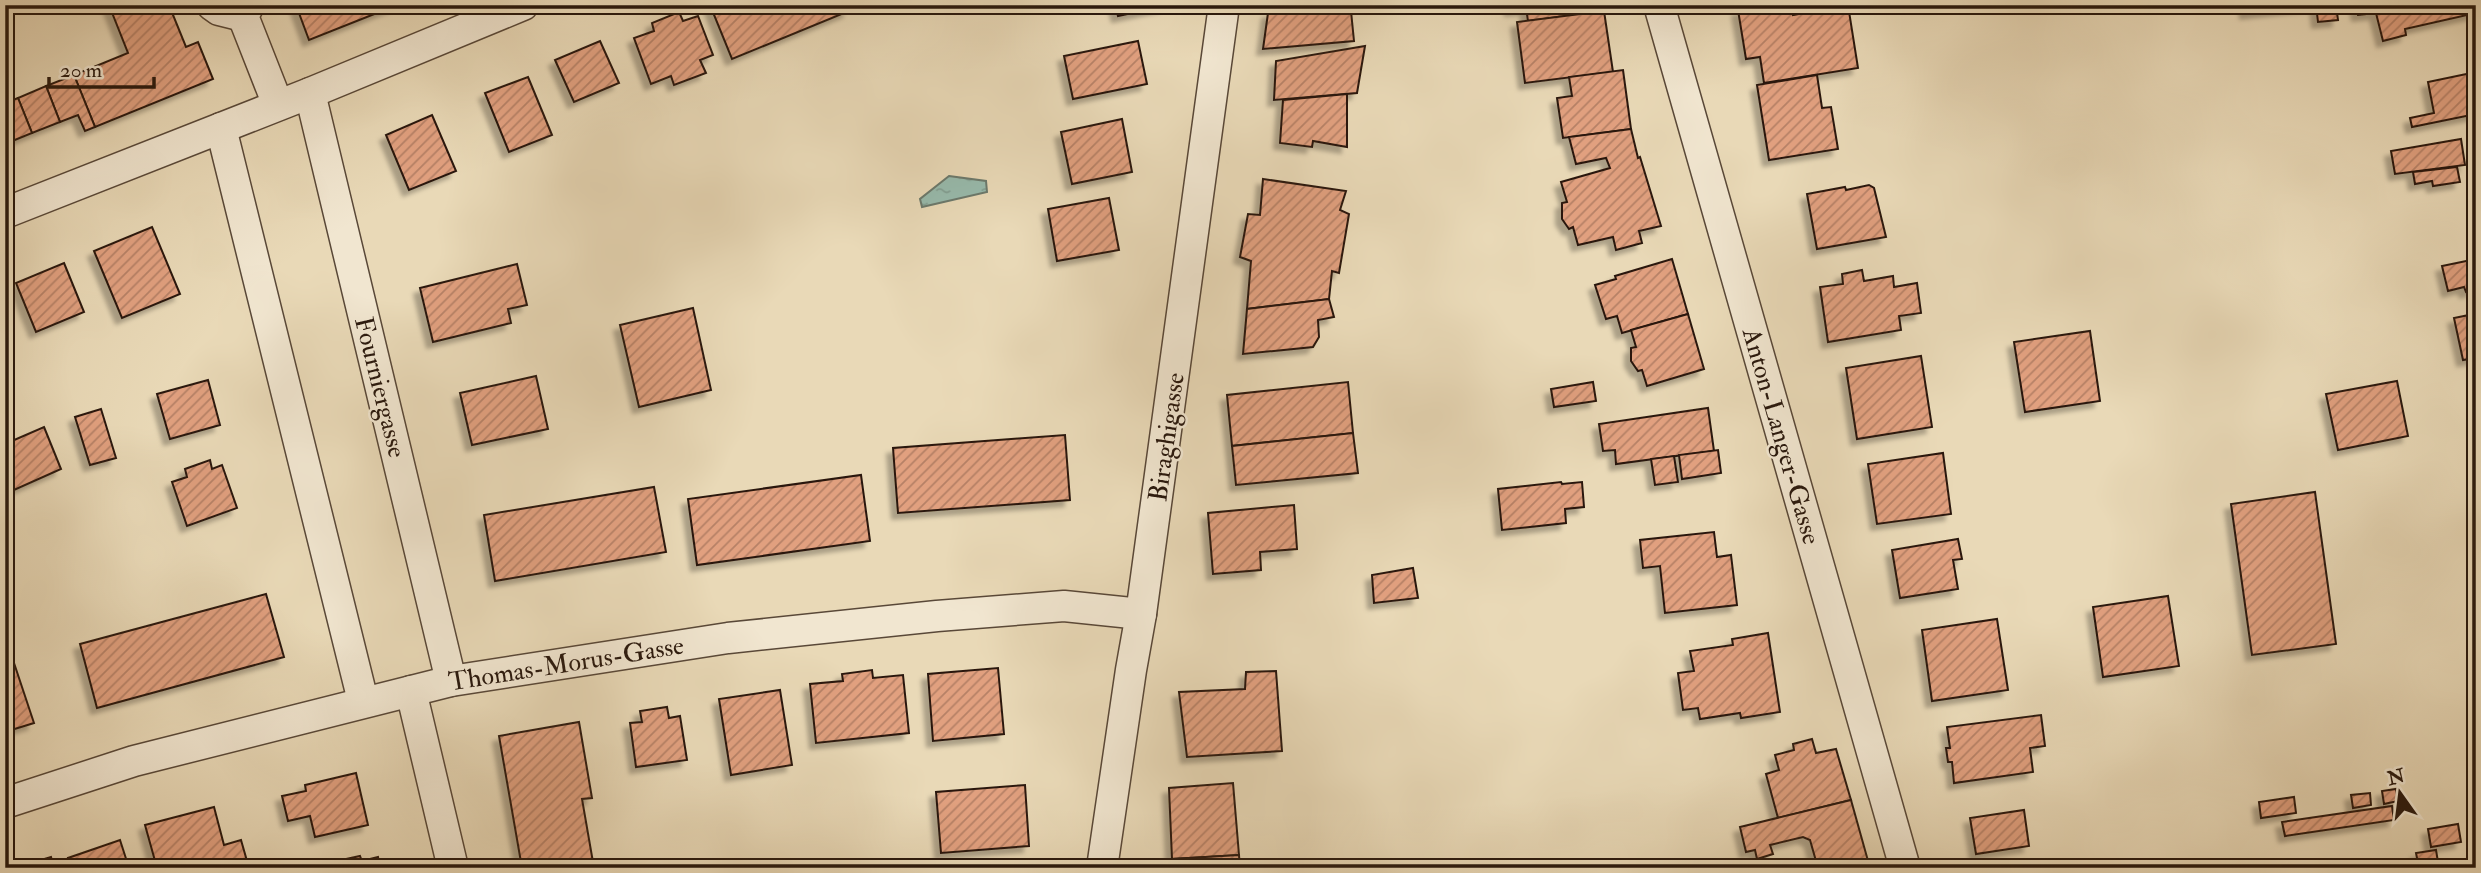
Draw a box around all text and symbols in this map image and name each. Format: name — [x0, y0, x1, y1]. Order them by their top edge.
scale bar — [49, 46, 154, 90]
text: 20 m — [60, 57, 102, 84]
street label: Fourniergasse — [347, 313, 413, 461]
street label: Anton-Langer-Gasse — [1735, 323, 1827, 548]
street label: Biraghigasse — [1142, 371, 1192, 504]
street label: Thomas-Morus-Gasse — [446, 630, 686, 698]
north arrow — [2366, 758, 2436, 828]
text: N — [2384, 764, 2408, 791]

